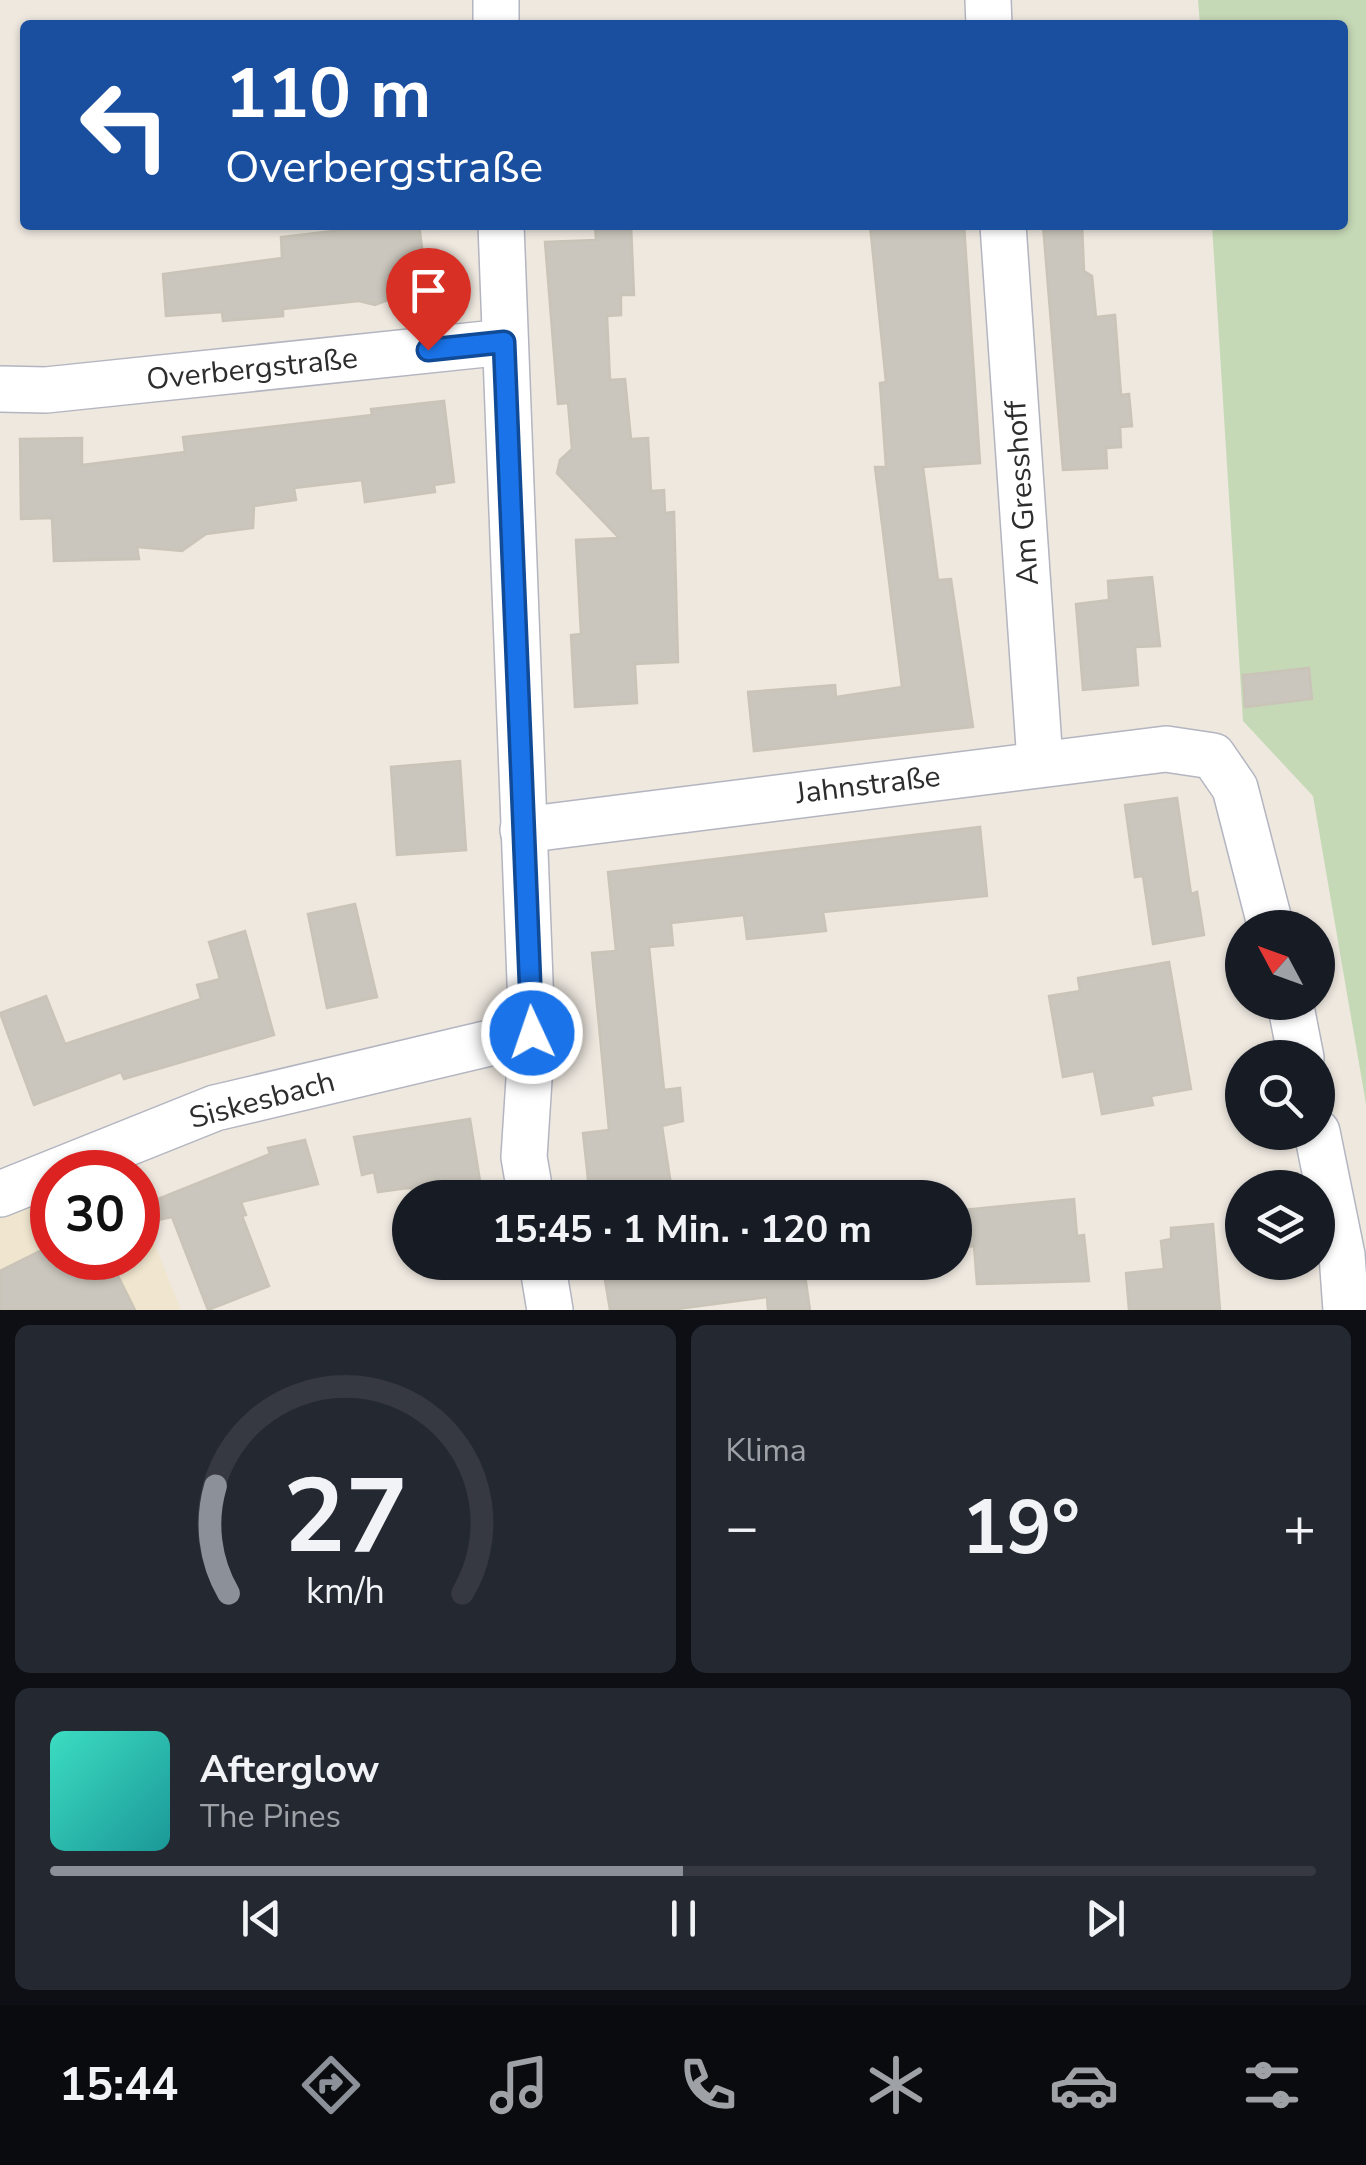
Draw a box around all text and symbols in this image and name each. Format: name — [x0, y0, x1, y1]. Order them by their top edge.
text: 110 m — [225, 46, 431, 142]
icon: left — [60, 60, 190, 190]
text: Overbergstraße — [225, 137, 543, 198]
pin — [386, 248, 471, 351]
icon: arrive — [401, 263, 456, 318]
street label: Overbergstraße — [144, 338, 360, 400]
street label: Am Gresshoff — [995, 398, 1049, 587]
street label: Jahnstraße — [792, 756, 943, 814]
north arrow — [1225, 910, 1335, 1020]
map controls — [1225, 910, 1335, 1280]
position arrow — [480, 981, 584, 1085]
button: search — [1225, 1040, 1335, 1150]
street label: Siskesbach — [185, 1061, 339, 1139]
speed limit sign: 30 — [30, 1150, 160, 1280]
button: layers — [1225, 1170, 1335, 1280]
text: 15:45 · 1 Min. · 120 m — [492, 1204, 872, 1255]
text: Klima — [726, 1429, 807, 1472]
text: 27 — [283, 1446, 408, 1588]
text: 19° — [962, 1477, 1080, 1579]
text: − — [726, 1490, 759, 1565]
text: + — [1283, 1490, 1316, 1565]
text: km/h — [306, 1567, 385, 1616]
text: Afterglow — [200, 1744, 379, 1795]
text: The Pines — [200, 1795, 341, 1838]
icon: previous — [234, 1891, 289, 1946]
icon: pause — [656, 1891, 711, 1946]
icon: next — [1078, 1891, 1133, 1946]
icon: directions — [296, 2050, 366, 2120]
icon: music — [484, 2050, 554, 2120]
icon: phone — [673, 2050, 743, 2120]
icon: climate — [861, 2050, 931, 2120]
icon: car — [1049, 2050, 1119, 2120]
icon: filters — [1237, 2050, 1307, 2120]
text: 15:44 — [59, 2055, 178, 2116]

